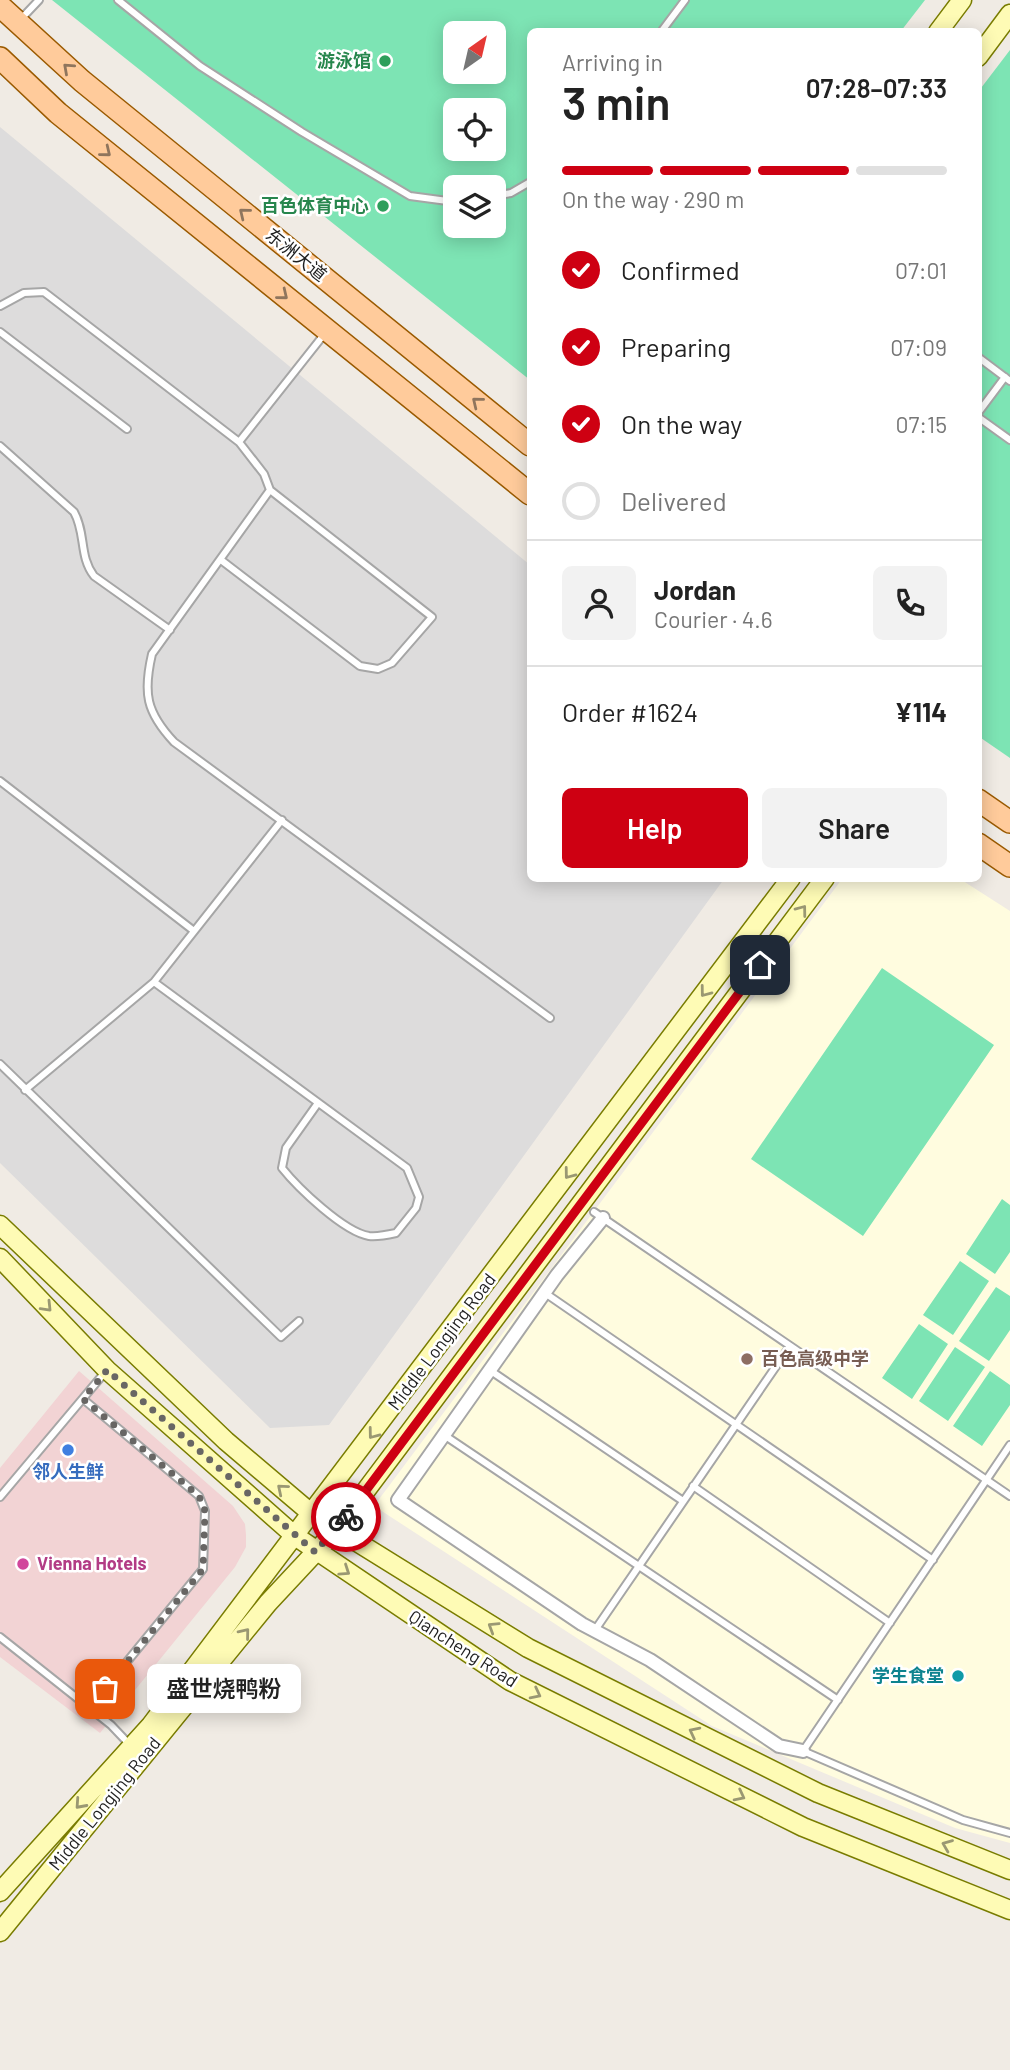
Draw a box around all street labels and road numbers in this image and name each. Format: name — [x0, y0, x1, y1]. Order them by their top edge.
street label: 东洲大道 — [262, 223, 332, 285]
street label: Middle Longjing Road — [383, 1269, 500, 1414]
street label: Qiancheng Road — [405, 1605, 522, 1691]
street label: Middle Longjing Road — [44, 1732, 165, 1875]

